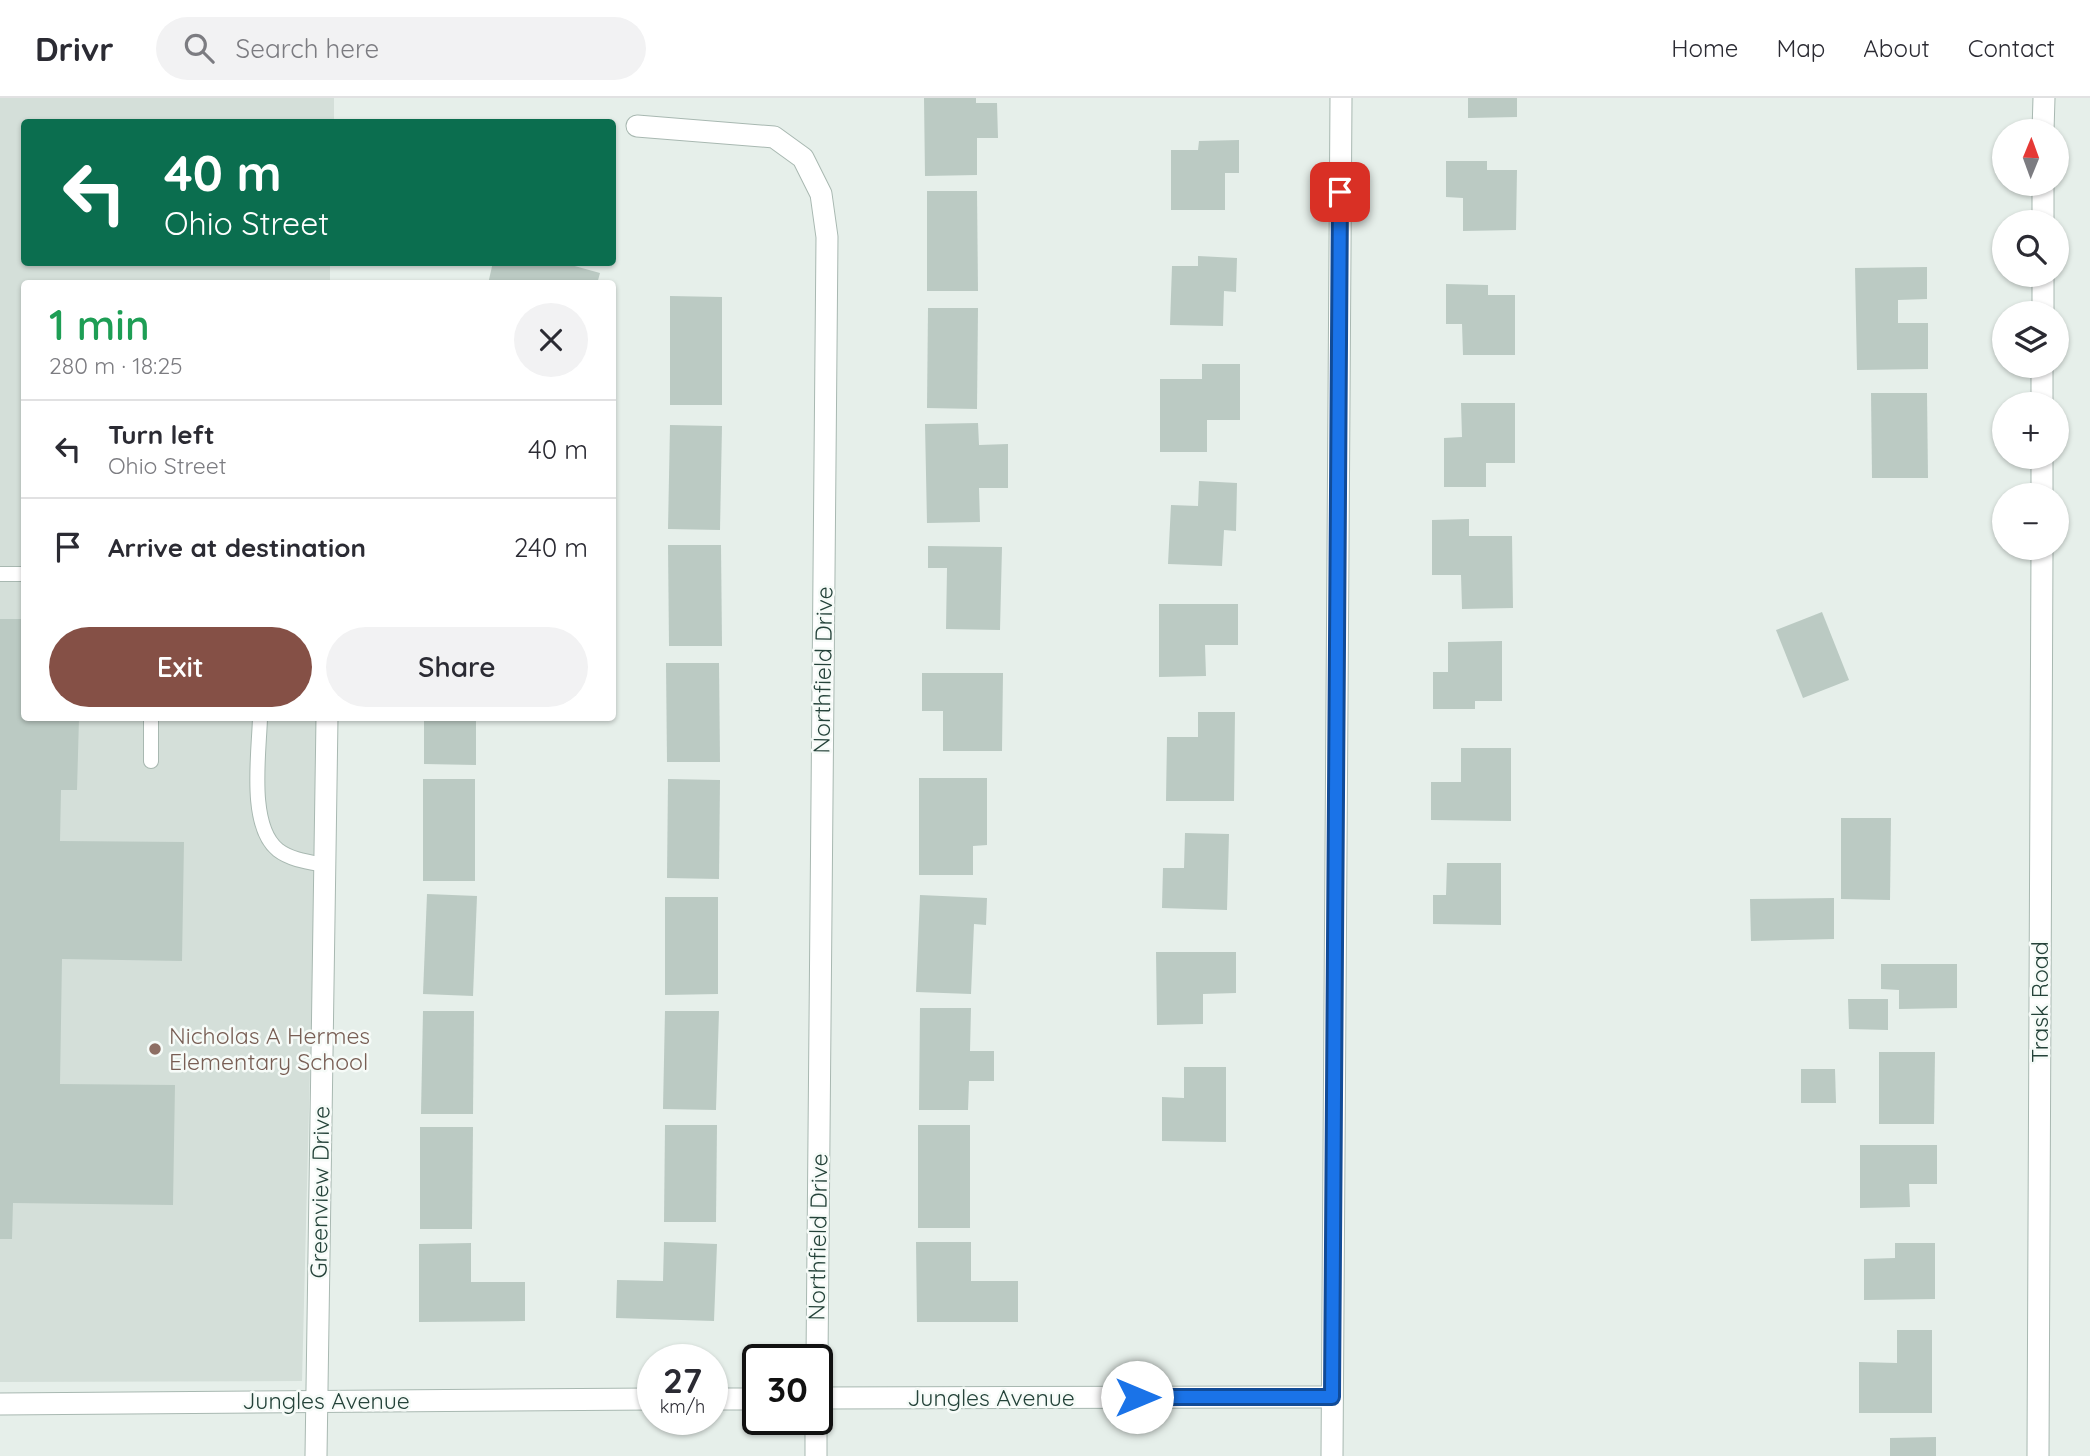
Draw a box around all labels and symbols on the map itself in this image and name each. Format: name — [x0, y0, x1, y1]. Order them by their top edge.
north arrow — [1992, 119, 2068, 196]
pin — [1310, 162, 1370, 222]
street label: Northfield Drive — [807, 586, 838, 754]
street label: Trask Road — [2025, 941, 2054, 1063]
place label: Nicholas A Hermes Elementary School — [169, 1021, 370, 1076]
marker: Nicholas A Hermes Elementary School — [147, 1041, 163, 1057]
street label: Greenview Drive — [303, 1105, 336, 1278]
street label: Northfield Drive — [802, 1153, 833, 1321]
speed limit sign: 30 — [742, 1344, 833, 1435]
position arrow — [1100, 1360, 1174, 1434]
street label: Jungles Avenue — [907, 1383, 1075, 1412]
street label: Jungles Avenue — [242, 1386, 410, 1415]

